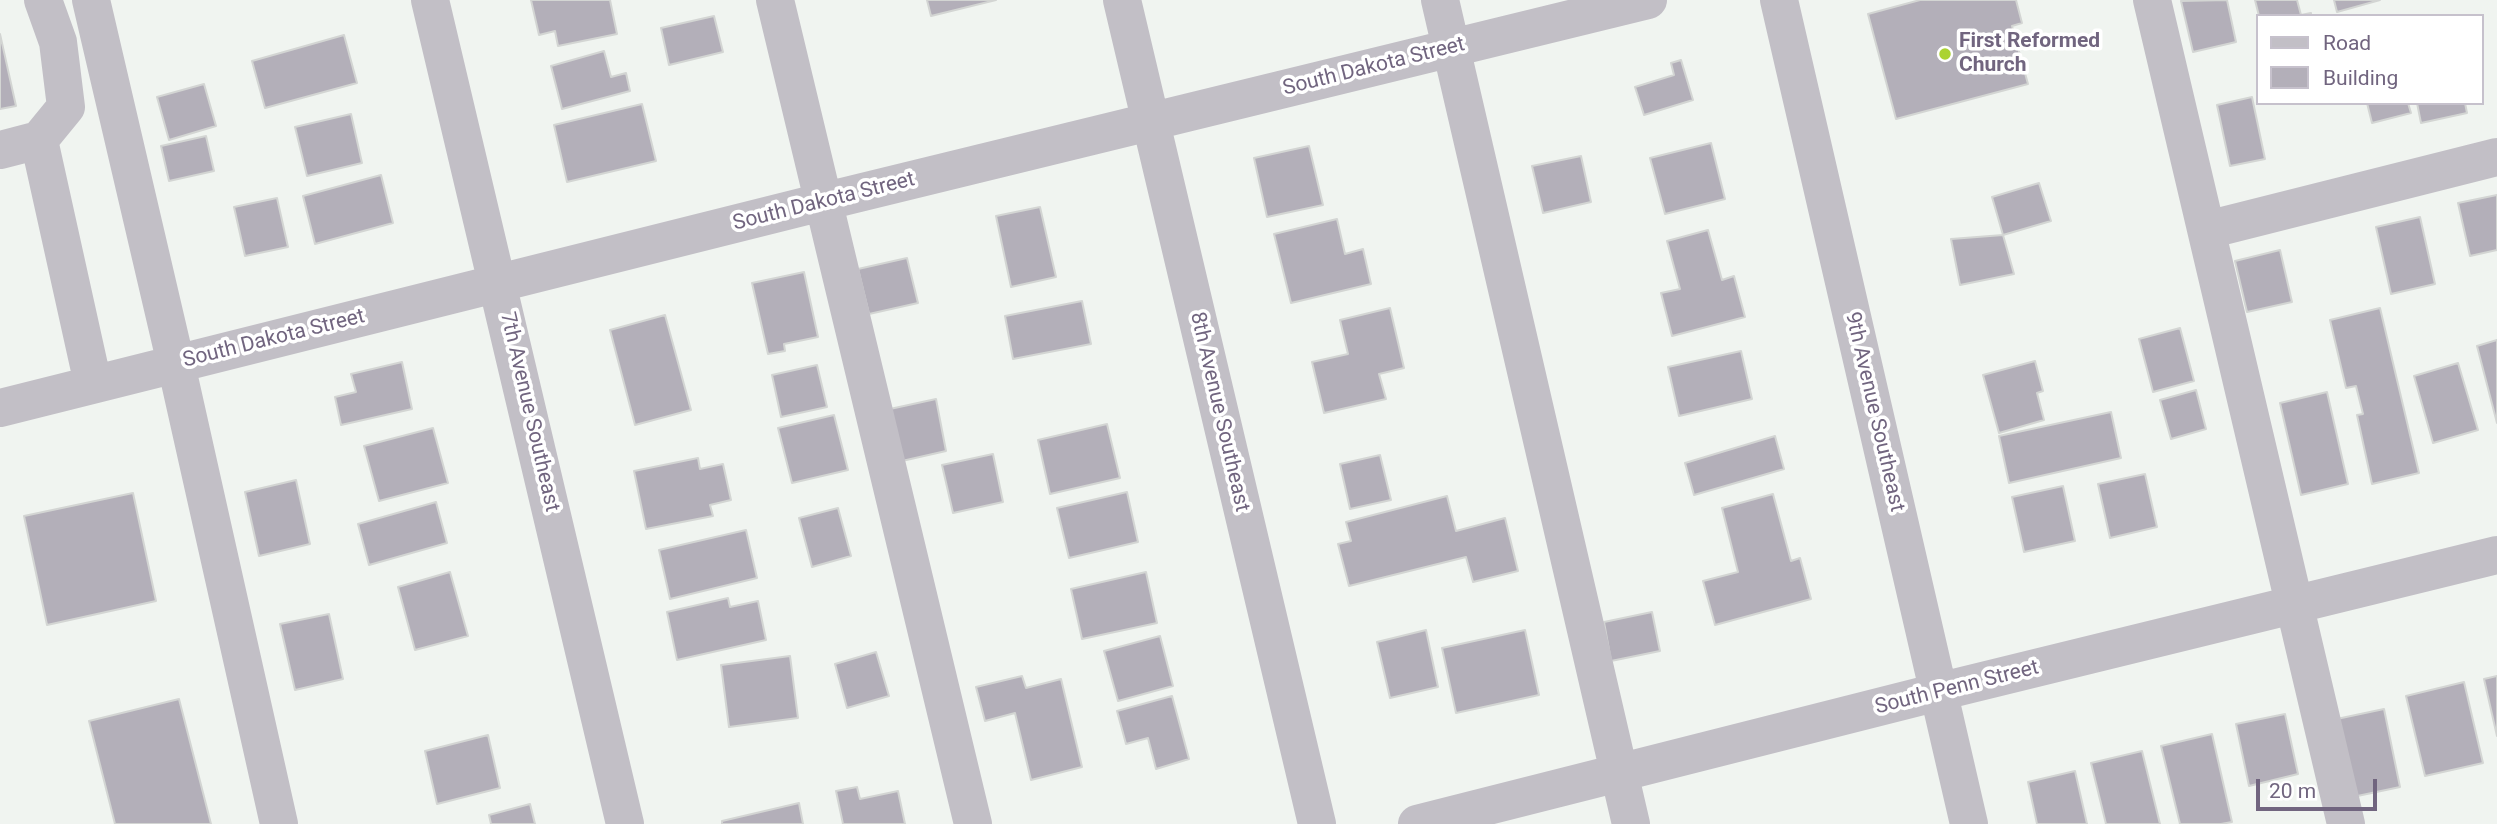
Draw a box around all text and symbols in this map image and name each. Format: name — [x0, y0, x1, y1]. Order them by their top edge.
legend — [2256, 14, 2483, 105]
place label: First Reformed Church — [1959, 29, 2100, 79]
text: Road — [2323, 31, 2371, 55]
street label: South Dakota Street — [1281, 32, 1467, 102]
marker: First Reformed Church — [1937, 46, 1953, 62]
text: Building — [2323, 66, 2398, 90]
street label: South Dakota Street — [731, 167, 917, 237]
street label: South Dakota Street — [181, 304, 367, 374]
street label: 7th Avenue Southeast — [494, 310, 564, 514]
street label: 8th Avenue Southeast — [1184, 310, 1254, 514]
street label: 9th Avenue Southeast — [1839, 310, 1909, 514]
street label: South Penn Street — [1873, 655, 2041, 721]
scale bar — [2259, 764, 2380, 808]
text: 20 m — [2269, 779, 2316, 803]

